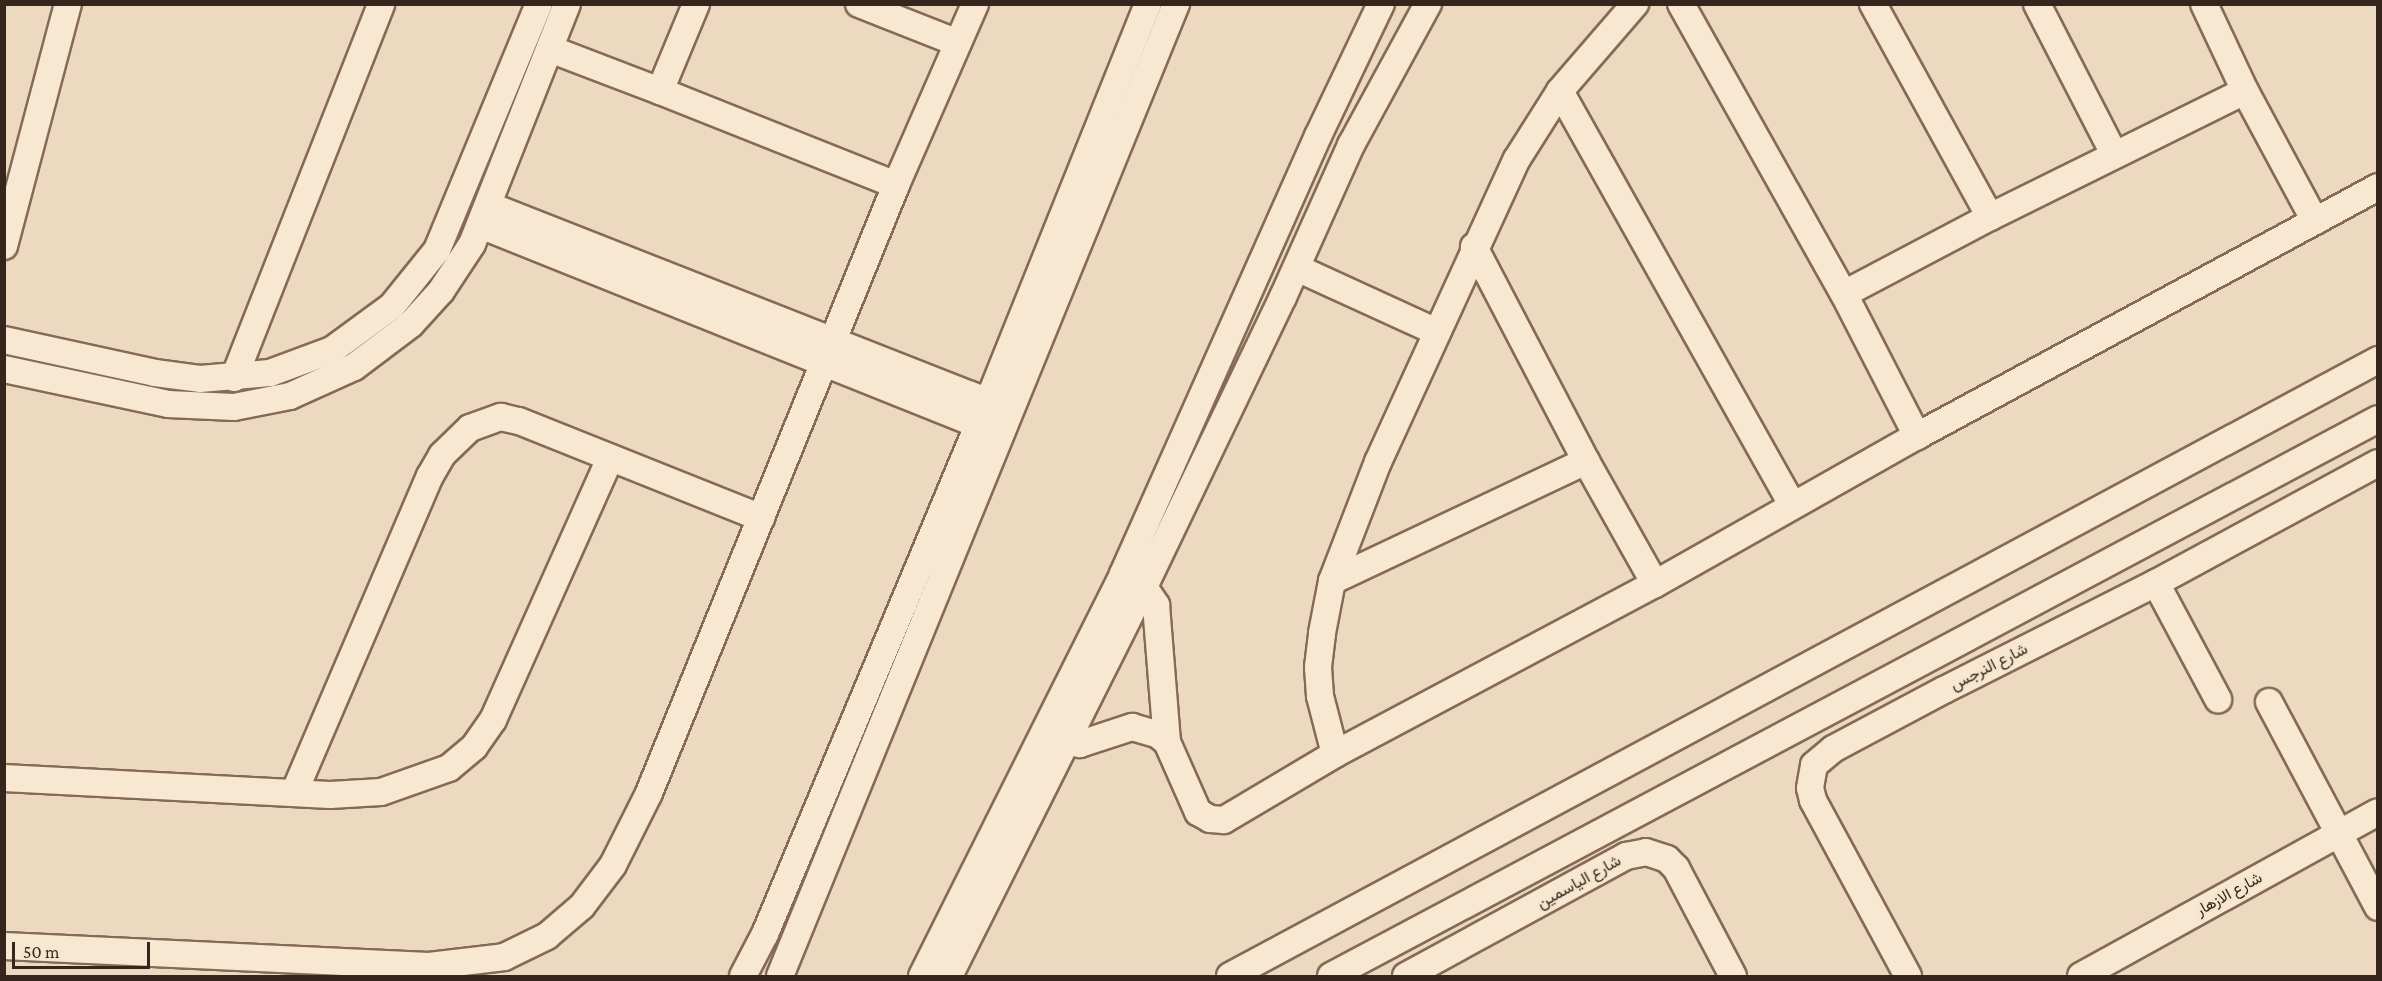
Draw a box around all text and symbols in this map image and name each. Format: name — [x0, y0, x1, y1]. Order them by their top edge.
street label: شارع النرجس — [1947, 639, 2031, 695]
street label: شارع الياسمين — [1534, 851, 1624, 913]
street label: شارع الازهار — [2192, 868, 2266, 920]
scale bar — [15, 930, 153, 968]
text: 50 m — [23, 942, 60, 962]

